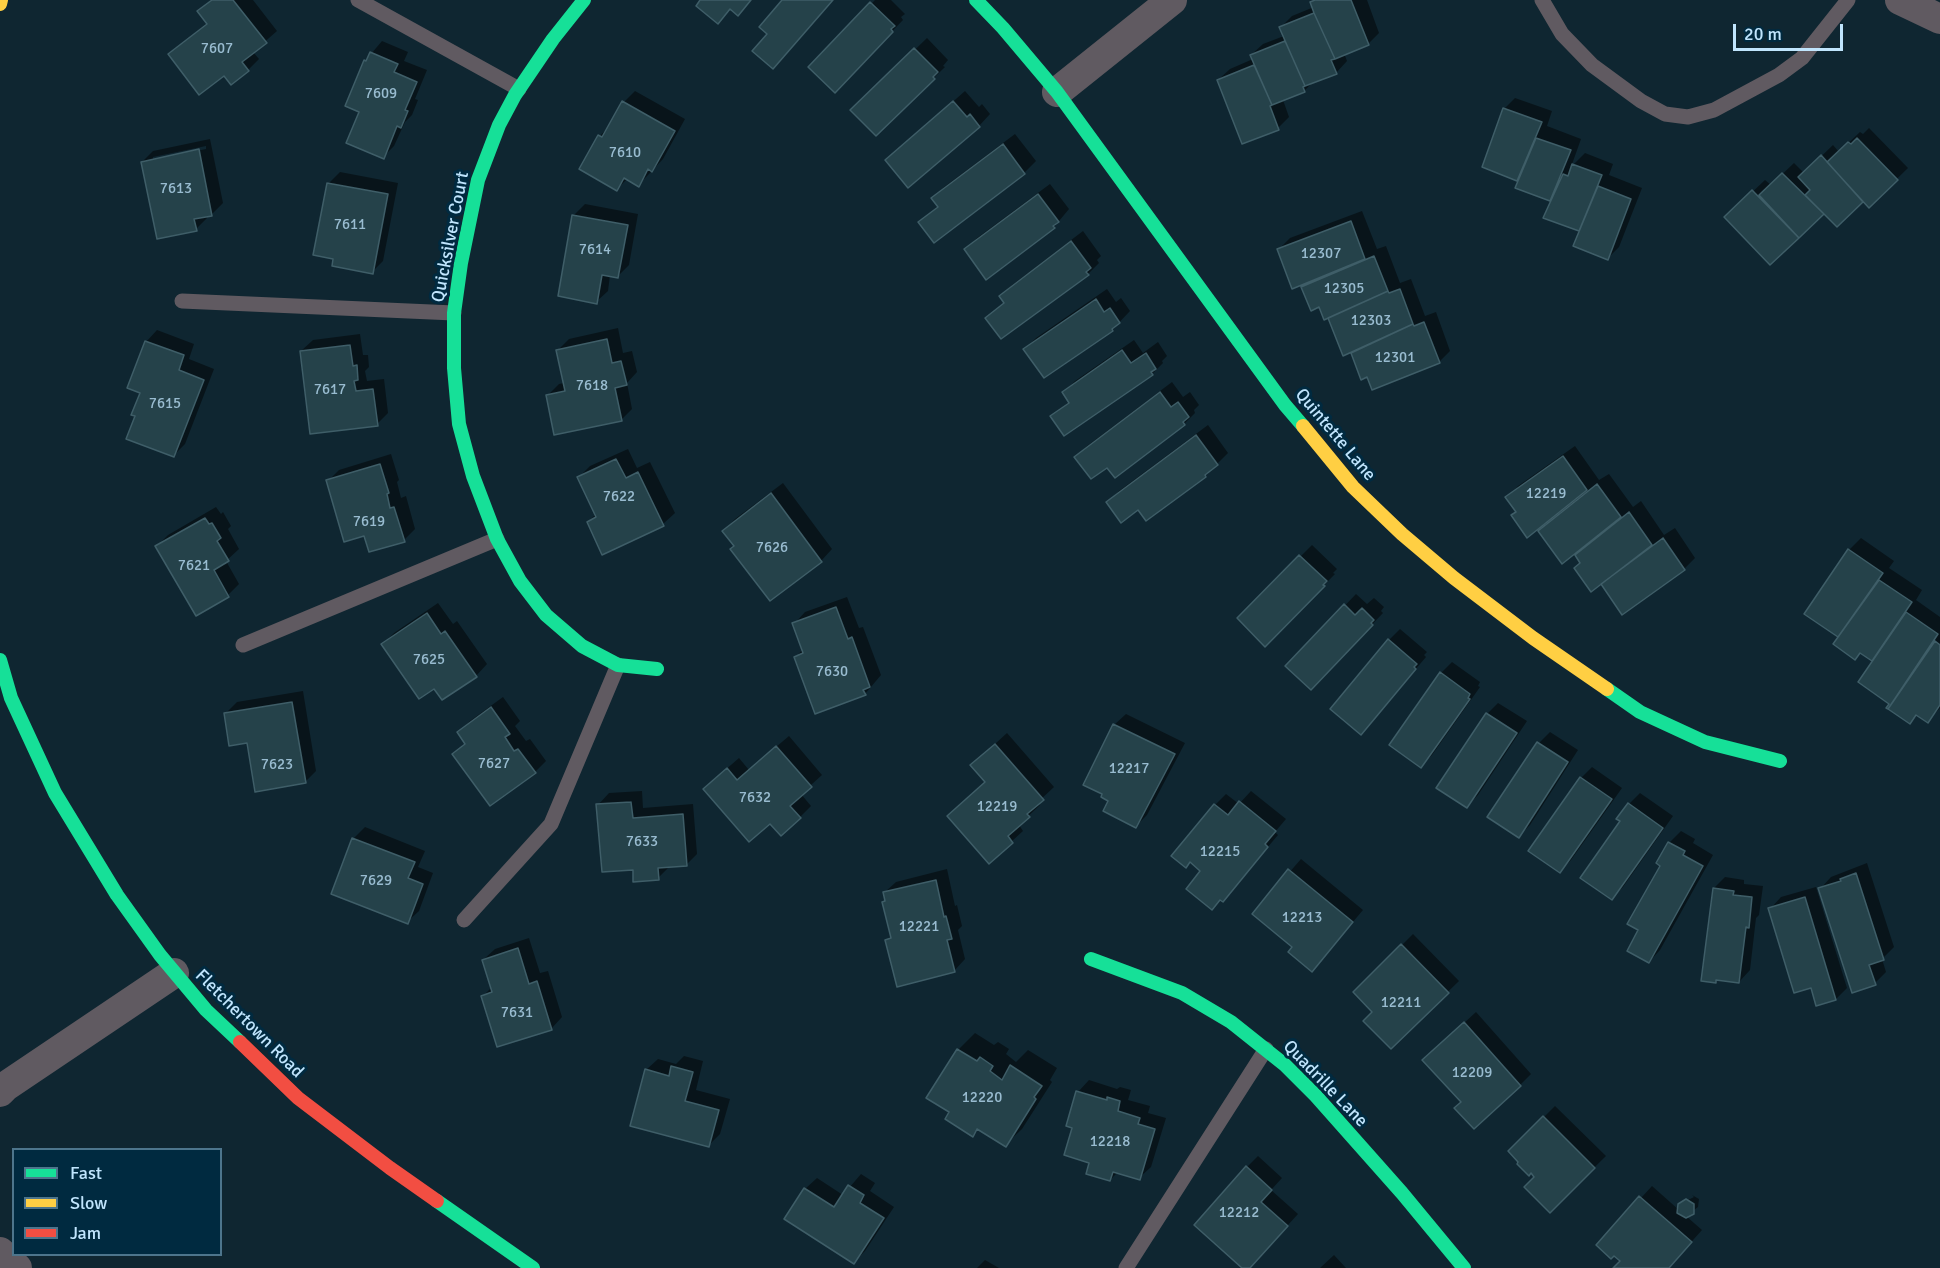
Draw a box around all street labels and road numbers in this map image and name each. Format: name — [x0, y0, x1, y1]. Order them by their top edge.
street label: Quicksilver Court — [428, 170, 474, 304]
street label: Quintette Lane — [1290, 384, 1380, 486]
street label: Fletchertown Road — [190, 965, 308, 1083]
street label: Quadrille Lane — [1278, 1036, 1372, 1132]

